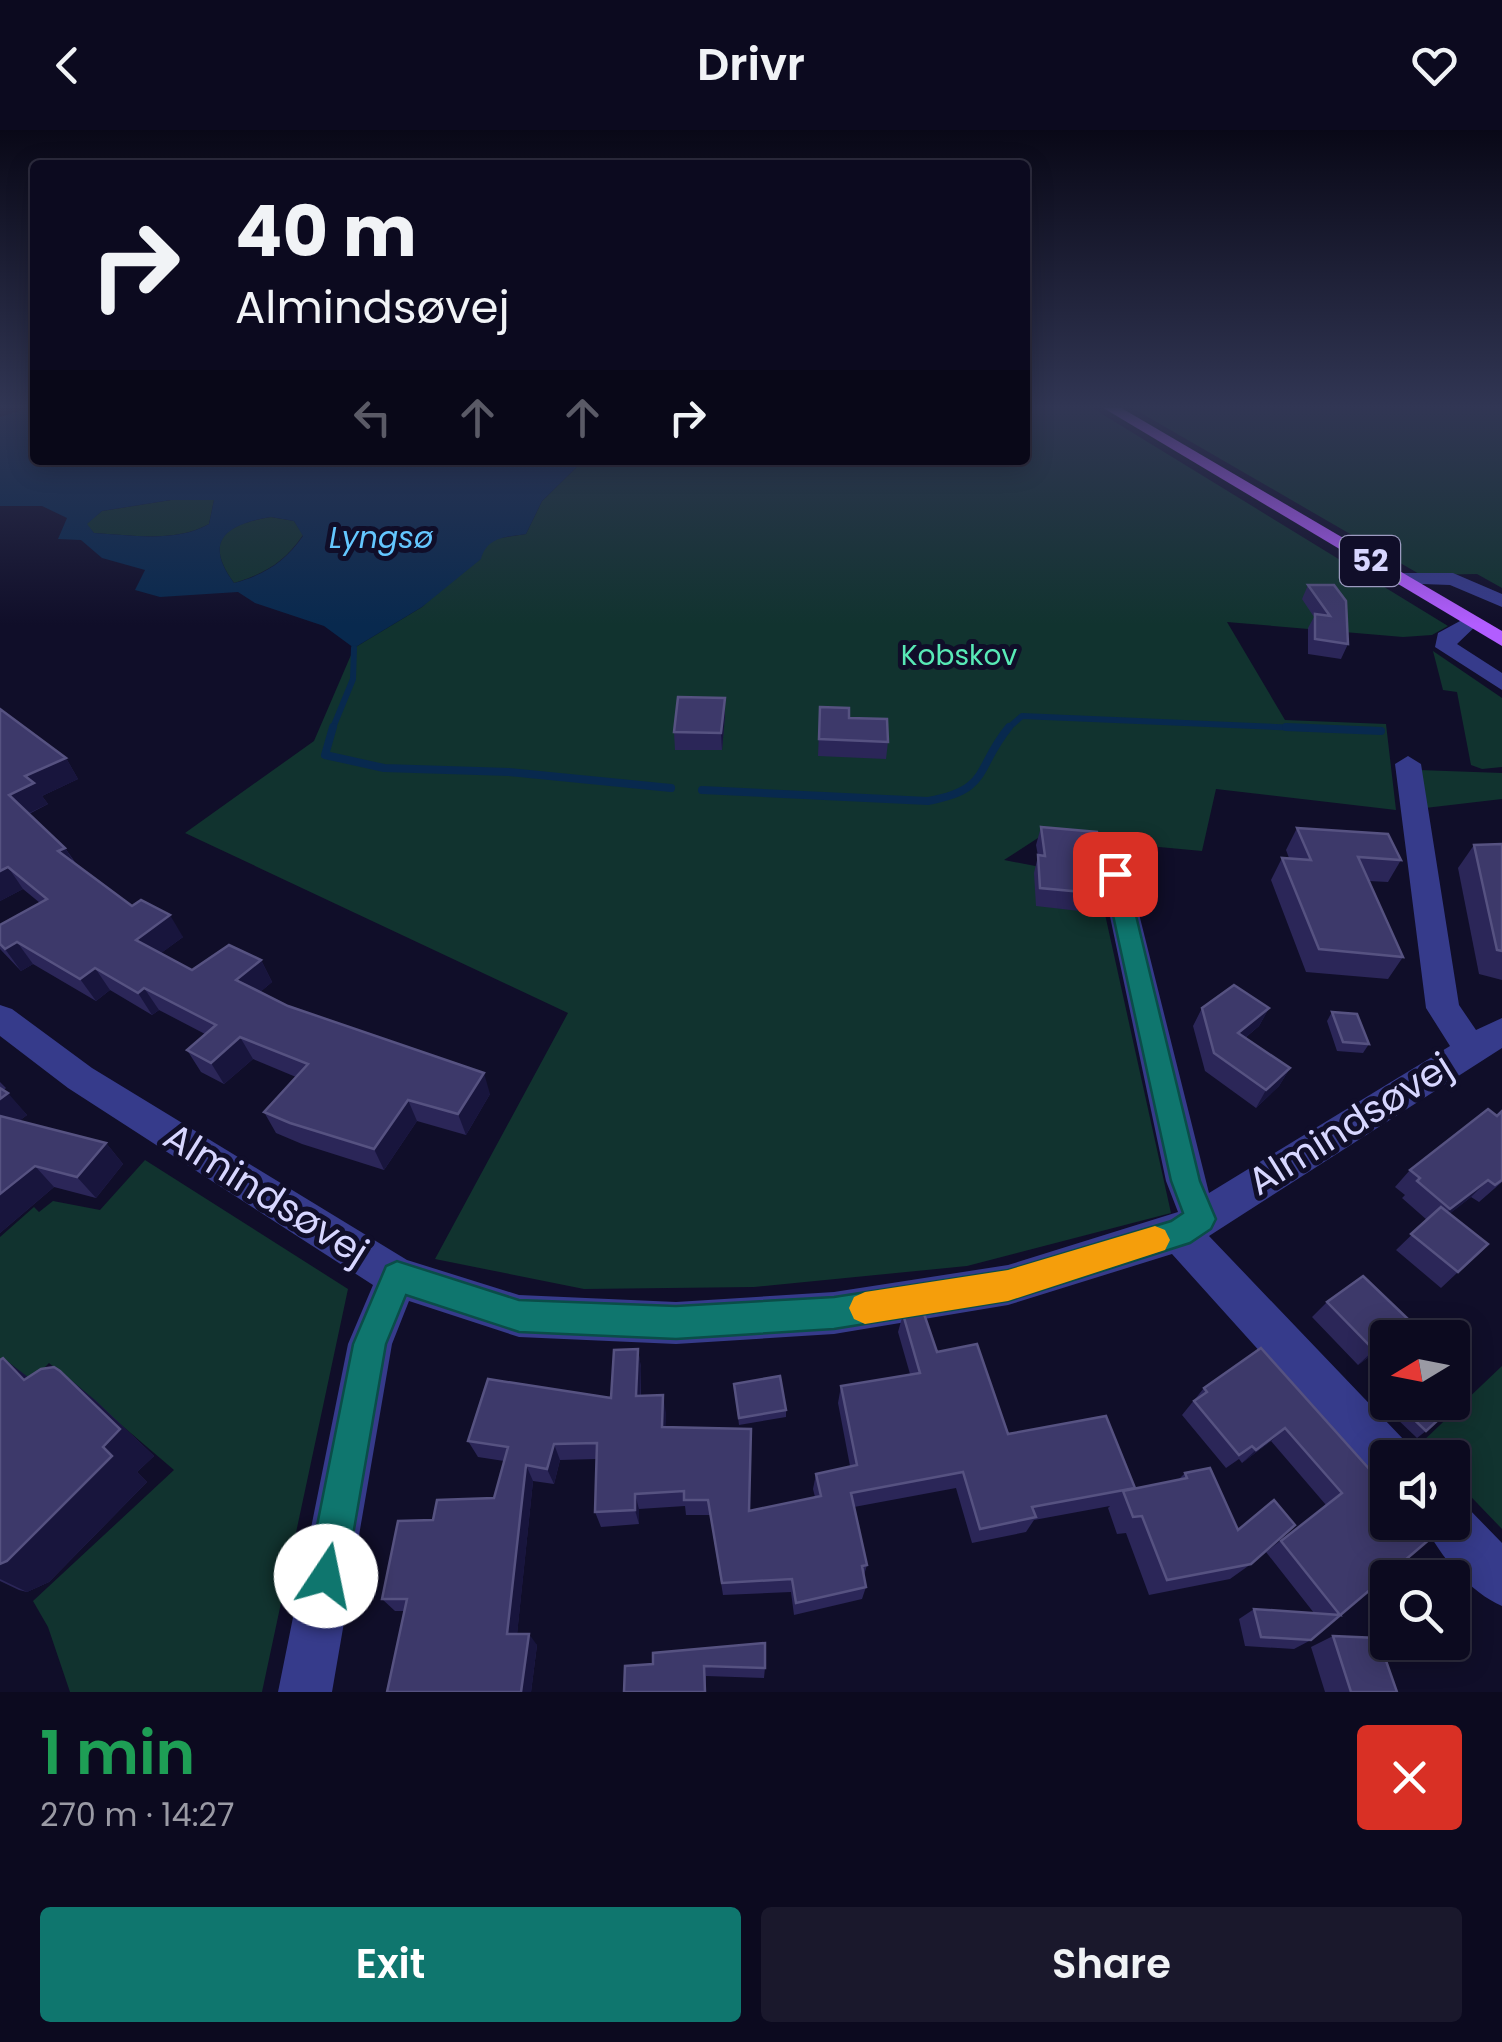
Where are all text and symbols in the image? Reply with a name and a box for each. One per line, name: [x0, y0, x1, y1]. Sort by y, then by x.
text: Drivr: [697, 33, 805, 96]
icon: back: [40, 38, 95, 93]
icon: heart: [1407, 38, 1462, 93]
text: 40 m: [235, 182, 417, 281]
icon: right: [70, 200, 200, 330]
text: Almindsøvej: [235, 276, 510, 339]
icon: left: [345, 390, 400, 445]
icon: ahead: [450, 390, 505, 445]
icon: ahead: [555, 390, 610, 445]
icon: right: [660, 390, 715, 445]
water label: Lyngsø: [329, 516, 434, 559]
road number: 52: [1340, 536, 1400, 586]
park label: Kobskov: [901, 636, 1017, 675]
pin: [1073, 832, 1158, 917]
icon: arrive: [1088, 847, 1143, 902]
street label: Almindsøvej: [1237, 1040, 1462, 1207]
street label: Almindsøvej: [154, 1110, 379, 1277]
north arrow: [1370, 1320, 1470, 1420]
map controls: [1370, 1320, 1470, 1660]
button: sound: [1370, 1440, 1470, 1540]
position arrow: [274, 1524, 378, 1628]
button: search: [1370, 1560, 1470, 1660]
text: 1 min: [40, 1711, 195, 1795]
button: close: [1357, 1725, 1462, 1830]
text: 270 m · 14:27: [40, 1792, 234, 1837]
button: Exit: [40, 1907, 741, 2022]
button: Share: [761, 1907, 1462, 2022]

